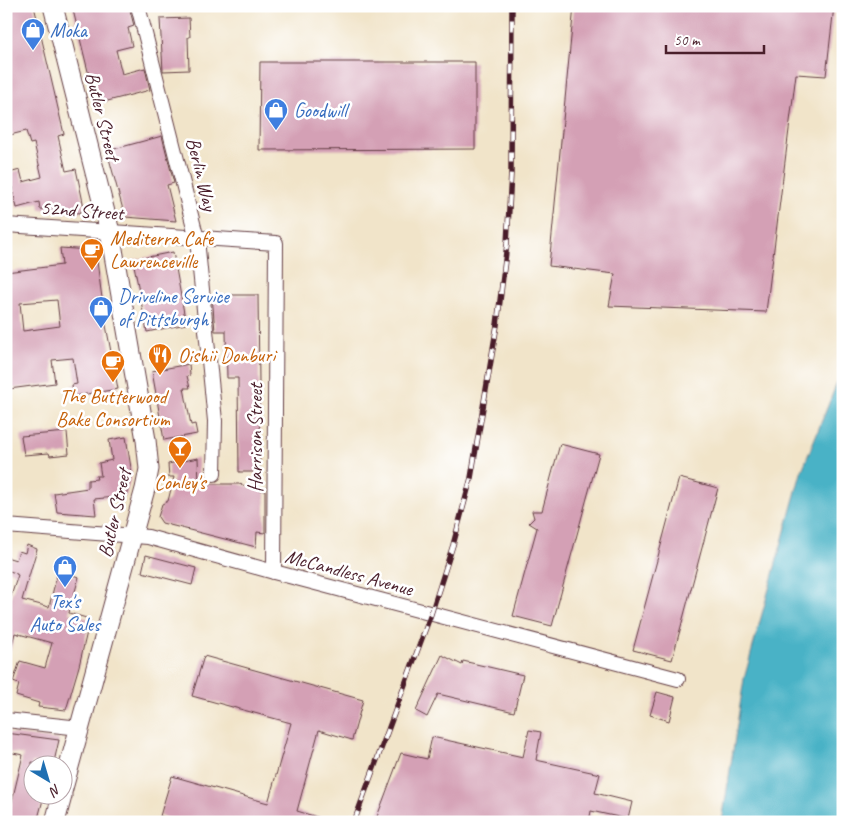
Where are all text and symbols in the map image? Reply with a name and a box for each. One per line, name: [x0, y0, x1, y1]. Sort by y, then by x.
shop icon: Moka: [20, 17, 46, 51]
place label: Moka: [50, 18, 89, 43]
scale bar: [666, 22, 764, 54]
text: 50 m: [674, 31, 701, 50]
street label: Butler Street: [80, 69, 126, 166]
shop icon: Goodwill: [263, 97, 289, 131]
place label: Goodwill: [294, 98, 350, 123]
street label: Berlin Way: [180, 135, 223, 215]
street label: 52nd Street: [40, 195, 127, 226]
place label: Mediterra Cafe Lawrenceville: [110, 226, 215, 274]
cafe icon: Mediterra Cafe Lawrenceville: [79, 237, 105, 271]
place label: Driveline Service of Pittsburgh: [118, 284, 230, 332]
shop icon: Driveline Service of Pittsburgh: [88, 295, 114, 329]
restaurant icon: Oishii Donburi: [147, 342, 173, 376]
place label: Oishii Donburi: [178, 343, 277, 368]
cafe icon: The Butterwood Bake Consortium: [100, 349, 126, 383]
street label: Harrison Street: [243, 381, 268, 493]
place label: The Butterwood Bake Consortium: [56, 384, 171, 432]
bar icon: Conley's: [167, 435, 193, 469]
street label: Butler Street: [92, 463, 138, 560]
place label: Conley's: [154, 470, 208, 495]
street label: McCandless Avenue: [282, 543, 417, 602]
shop icon: Tex's Auto Sales: [52, 554, 78, 588]
place label: Tex's Auto Sales: [30, 589, 102, 637]
north arrow: [22, 756, 72, 806]
text: N: [45, 780, 64, 801]

